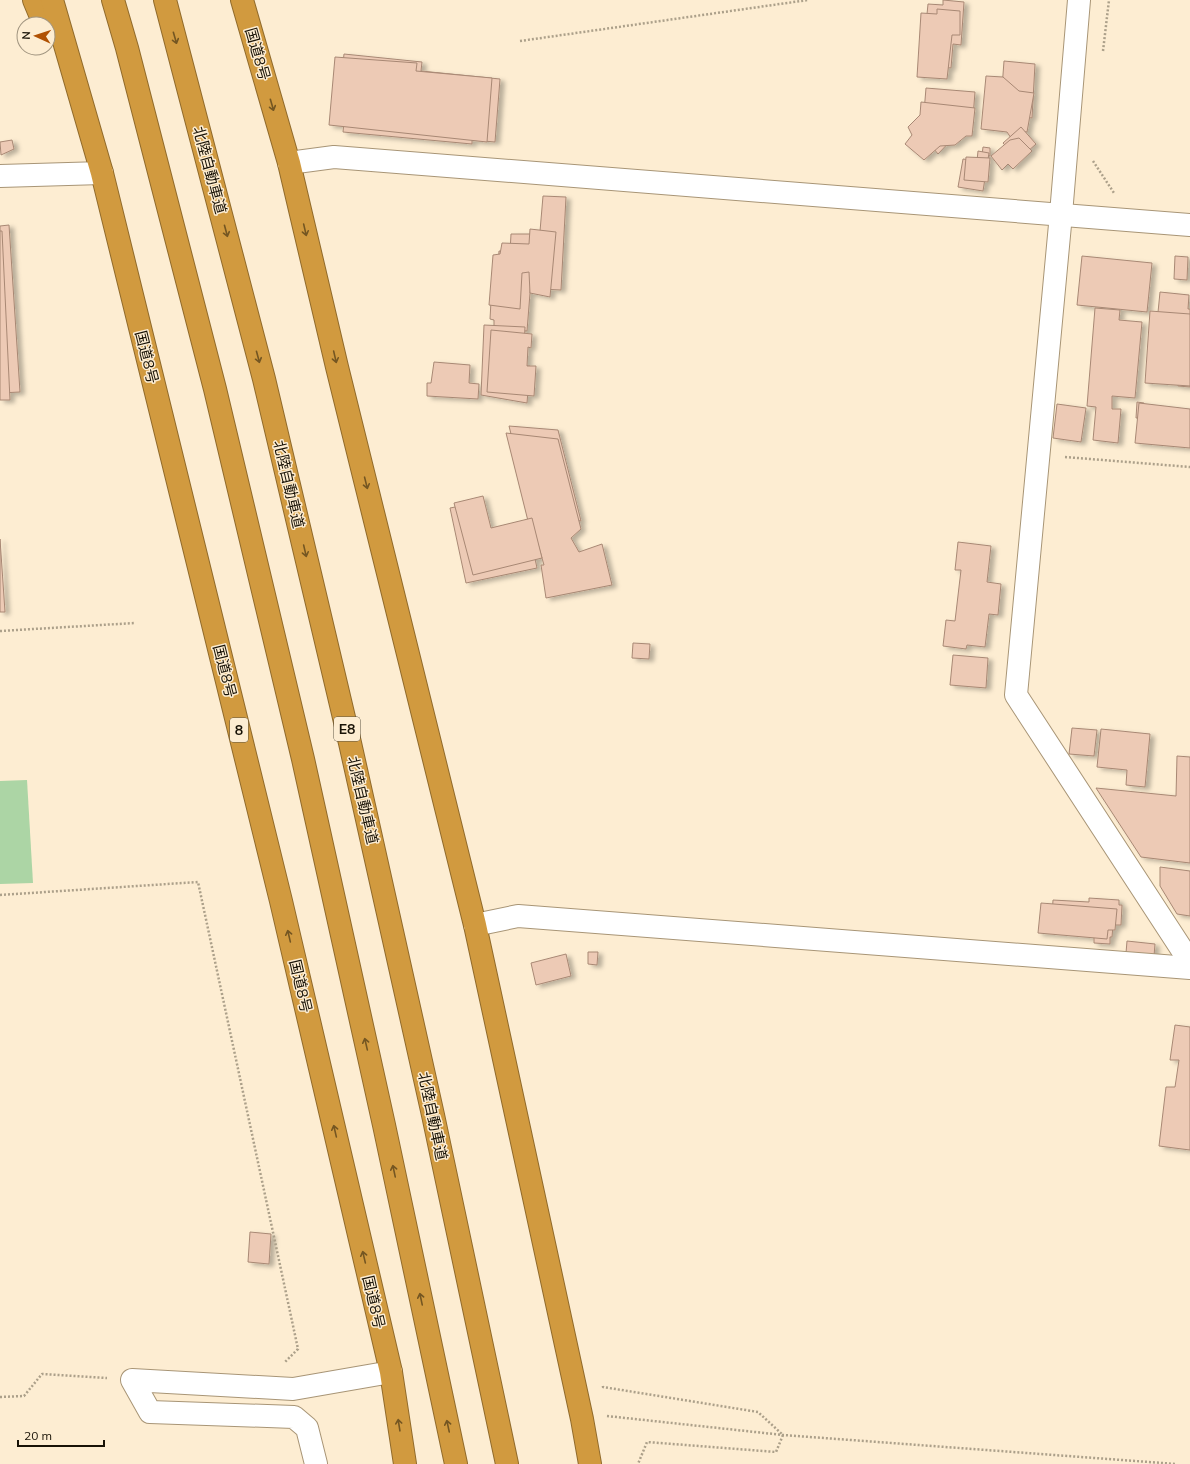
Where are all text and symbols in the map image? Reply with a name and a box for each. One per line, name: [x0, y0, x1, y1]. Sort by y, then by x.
north arrow: [16, 16, 56, 56]
street label: 国道8号: [241, 25, 275, 83]
text: N: [19, 31, 33, 40]
one-way arrow: [172, 31, 179, 44]
one-way arrow: [269, 98, 276, 111]
street label: 北陸自動車道: [189, 124, 231, 216]
one-way arrow: [222, 224, 230, 237]
one-way arrow: [302, 224, 310, 237]
street label: 国道8号: [131, 328, 163, 386]
one-way arrow: [255, 350, 262, 363]
one-way arrow: [332, 350, 339, 363]
street label: 北陸自動車道: [270, 438, 308, 530]
one-way arrow: [363, 476, 370, 489]
one-way arrow: [301, 545, 309, 558]
street label: 国道8号: [209, 642, 241, 700]
road number: E8: [334, 717, 360, 741]
road number: 8: [230, 718, 248, 742]
street label: 北陸自動車道: [344, 754, 382, 846]
one-way arrow: [285, 930, 293, 943]
street label: 国道8号: [286, 958, 316, 1014]
one-way arrow: [362, 1038, 370, 1051]
street label: 北陸自動車道: [414, 1070, 452, 1162]
one-way arrow: [330, 1124, 338, 1137]
one-way arrow: [390, 1165, 398, 1178]
one-way arrow: [360, 1251, 368, 1264]
street label: 国道8号: [359, 1274, 389, 1330]
one-way arrow: [417, 1292, 425, 1305]
one-way arrow: [395, 1419, 403, 1432]
one-way arrow: [443, 1420, 451, 1433]
scale bar: [18, 1422, 104, 1448]
text: 20 m: [24, 1428, 52, 1443]

